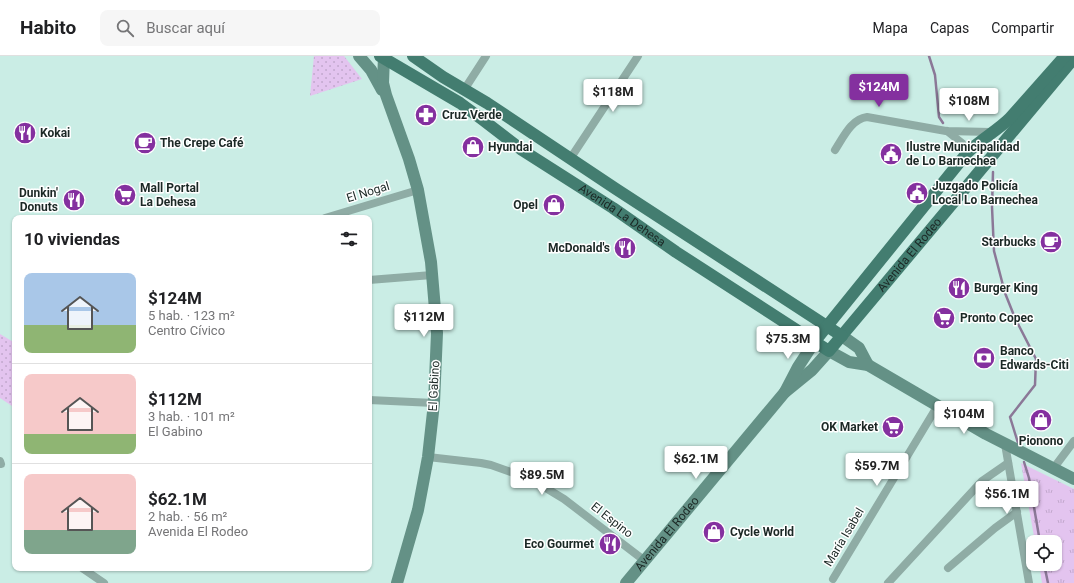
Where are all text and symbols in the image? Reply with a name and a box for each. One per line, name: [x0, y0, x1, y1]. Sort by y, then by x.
search box: [100, 10, 380, 46]
text: Habito: [20, 16, 76, 39]
icon: search: [114, 17, 136, 39]
text: Buscar aquí: [146, 19, 225, 37]
text: Mapa: [873, 20, 908, 36]
text: Capas: [930, 20, 969, 36]
text: Compartir: [991, 20, 1054, 36]
pin: $124M: [851, 74, 907, 108]
pin: $118M: [585, 79, 641, 113]
text: $124M: [858, 79, 900, 94]
text: $118M: [592, 84, 634, 99]
pin: $108M: [941, 88, 997, 122]
text: $108M: [948, 93, 990, 108]
pharmacy icon: Cruz Verde: [413, 102, 439, 128]
place label: Cruz Verde: [442, 108, 502, 122]
restaurant icon: Kokai: [12, 120, 38, 146]
place label: Kokai: [40, 126, 70, 140]
cafe icon: The Crepe Café: [132, 130, 158, 156]
shop icon: Hyundai: [460, 134, 486, 160]
place label: The Crepe Café: [160, 136, 244, 150]
place label: Hyundai: [488, 140, 532, 154]
place label: Ilustre Municipalidad de Lo Barnechea: [906, 140, 1020, 168]
public building icon: Ilustre Municipalidad de Lo Barnechea: [878, 141, 904, 167]
street label: El Nogal: [345, 179, 391, 205]
place label: Juzgado Policía Local Lo Barnechea: [932, 179, 1038, 207]
public building icon: Juzgado Policía Local Lo Barnechea: [904, 180, 930, 206]
place label: Mall Portal La Dehesa: [140, 181, 199, 209]
street label: Avenida La Dehesa: [576, 181, 668, 249]
supermarket icon: Mall Portal La Dehesa: [112, 182, 138, 208]
place label: Dunkin' Donuts: [19, 186, 58, 214]
restaurant icon: Dunkin' Donuts: [61, 187, 87, 213]
shop icon: Opel: [541, 192, 567, 218]
place label: Opel: [513, 198, 538, 212]
street label: Avenida El Rodeo: [874, 215, 945, 295]
icon: filters: [338, 228, 360, 250]
text: 10 viviendas: [24, 229, 120, 249]
cafe icon: Starbucks: [1038, 229, 1064, 255]
restaurant icon: McDonald's: [612, 235, 638, 261]
place label: Starbucks: [981, 235, 1036, 249]
place label: McDonald's: [548, 241, 610, 255]
restaurant icon: Burger King: [946, 275, 972, 301]
place label: Burger King: [974, 281, 1038, 295]
text: $124M: [148, 288, 202, 308]
icon: home: [56, 289, 104, 337]
pin: $112M: [396, 304, 452, 338]
supermarket icon: Pronto Copec: [931, 305, 957, 331]
text: 5 hab. · 123 m²: [148, 308, 235, 323]
text: $112M: [403, 309, 445, 324]
place label: Pronto Copec: [960, 311, 1033, 325]
text: Centro Cívico: [148, 323, 225, 338]
pin: $75.3M: [755, 326, 821, 360]
text: $75.3M: [766, 331, 811, 346]
place label: Banco Edwards-Citi: [1000, 344, 1069, 372]
bank icon: Banco Edwards-Citi: [971, 345, 997, 371]
street label: El Gabino: [426, 360, 442, 412]
text: $112M: [148, 389, 202, 409]
icon: home: [56, 390, 104, 438]
pin: $104M: [936, 401, 992, 435]
text: $104M: [943, 406, 985, 421]
shop icon: Pionono: [1028, 407, 1054, 433]
text: 3 hab. · 101 m²: [148, 409, 235, 424]
supermarket icon: OK Market: [880, 414, 906, 440]
place label: OK Market: [821, 420, 878, 434]
text: El Gabino: [148, 424, 203, 439]
place label: Pionono: [1019, 434, 1064, 448]
pin: $62.1M: [663, 446, 729, 480]
text: $62.1M: [674, 451, 719, 466]
pin: $59.7M: [844, 453, 910, 487]
text: $59.7M: [855, 458, 900, 473]
pin: $89.5M: [509, 462, 575, 496]
text: $89.5M: [520, 467, 565, 482]
pin: $56.1M: [974, 481, 1040, 515]
text: $56.1M: [985, 486, 1030, 501]
text: $62.1M: [148, 489, 207, 509]
icon: home: [56, 490, 104, 538]
street label: Avenida El Rodeo: [632, 494, 702, 574]
street label: El Espino: [588, 499, 636, 541]
street label: María Isabel: [821, 505, 867, 569]
text: 2 hab. · 56 m²: [148, 509, 227, 524]
shop icon: Cycle World: [701, 519, 727, 545]
text: Avenida El Rodeo: [148, 524, 248, 539]
place label: Cycle World: [730, 525, 794, 539]
restaurant icon: Eco Gourmet: [597, 531, 623, 557]
map controls: [1026, 535, 1062, 571]
button: locate: [1026, 535, 1062, 571]
place label: Eco Gourmet: [524, 537, 594, 551]

